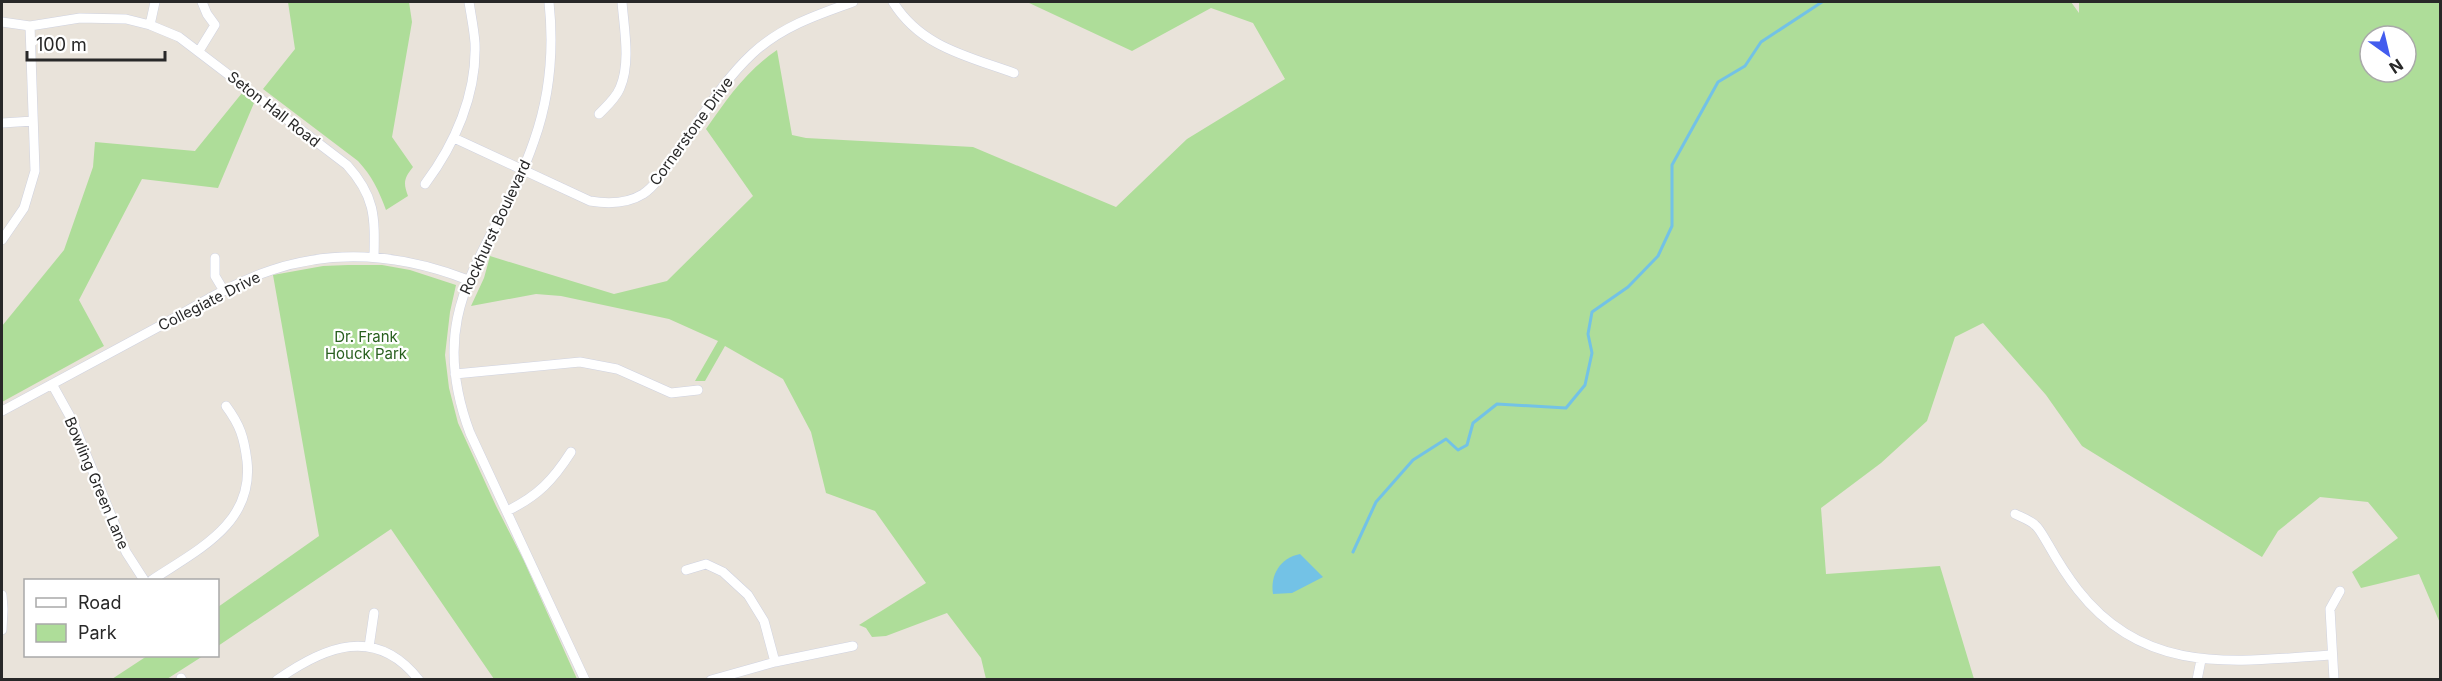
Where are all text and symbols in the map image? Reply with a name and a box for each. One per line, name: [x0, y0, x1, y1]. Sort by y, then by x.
scale bar: [27, 24, 165, 62]
north arrow: [2358, 24, 2418, 84]
text: 100 m: [36, 34, 87, 55]
text: N: [2386, 55, 2407, 78]
street label: Seton Hall Road: [224, 67, 324, 151]
street label: Cornerstone Drive: [645, 73, 737, 189]
street label: Rockhurst Boulevard: [455, 156, 535, 298]
street label: Collegiate Drive: [155, 267, 263, 335]
park label: Dr. Frank Houck Park: [325, 327, 408, 363]
street label: Bowling Green Lane: [61, 414, 133, 552]
legend: [24, 579, 219, 657]
text: Road: [78, 592, 121, 613]
text: Park: [78, 622, 117, 643]

